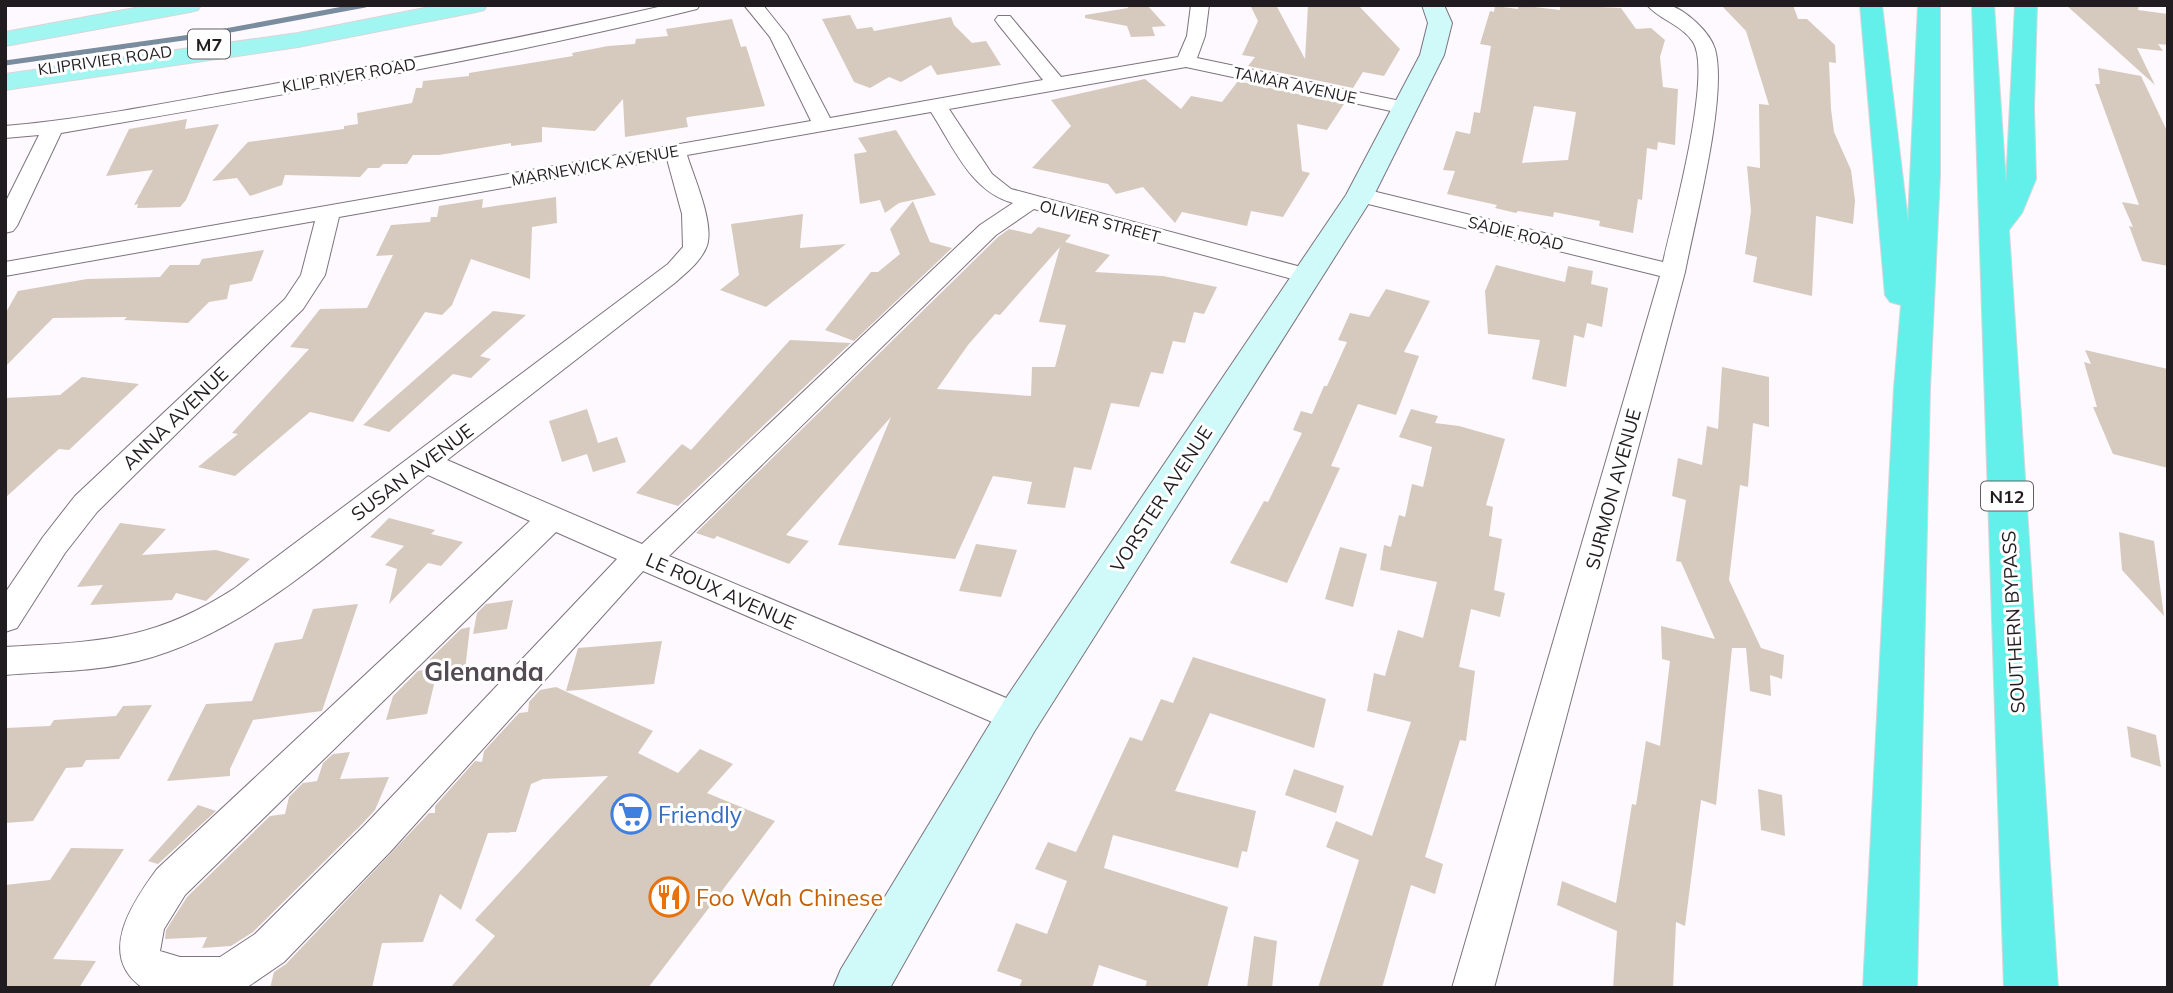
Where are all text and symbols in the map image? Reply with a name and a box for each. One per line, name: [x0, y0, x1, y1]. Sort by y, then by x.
road number: M7: [188, 29, 230, 58]
street label: KLIPRIVIER ROAD: [37, 41, 173, 79]
street label: KLIP RIVER ROAD: [281, 53, 417, 97]
street label: TAMAR AVENUE: [1232, 62, 1358, 108]
street label: MARNEWICK AVENUE: [510, 140, 680, 190]
street label: OLIVIER STREET: [1038, 195, 1163, 247]
street label: SADIE ROAD: [1466, 211, 1566, 255]
street label: ANNA AVENUE: [117, 361, 233, 475]
street label: SURMON AVENUE: [1580, 406, 1646, 572]
street label: SUSAN AVENUE: [346, 418, 478, 526]
street label: VORSTER AVENUE: [1105, 421, 1217, 577]
road number: N12: [1981, 482, 2033, 510]
street label: SOUTHERN BYPASS: [1996, 530, 2030, 714]
street label: LE ROUX AVENUE: [642, 547, 800, 635]
district label: Glenanda: [424, 655, 544, 688]
supermarket icon: Friendly: [610, 793, 652, 835]
place label: Friendly: [658, 800, 742, 829]
restaurant icon: Foo Wah Chinese: [648, 876, 690, 918]
place label: Foo Wah Chinese: [696, 883, 883, 912]

